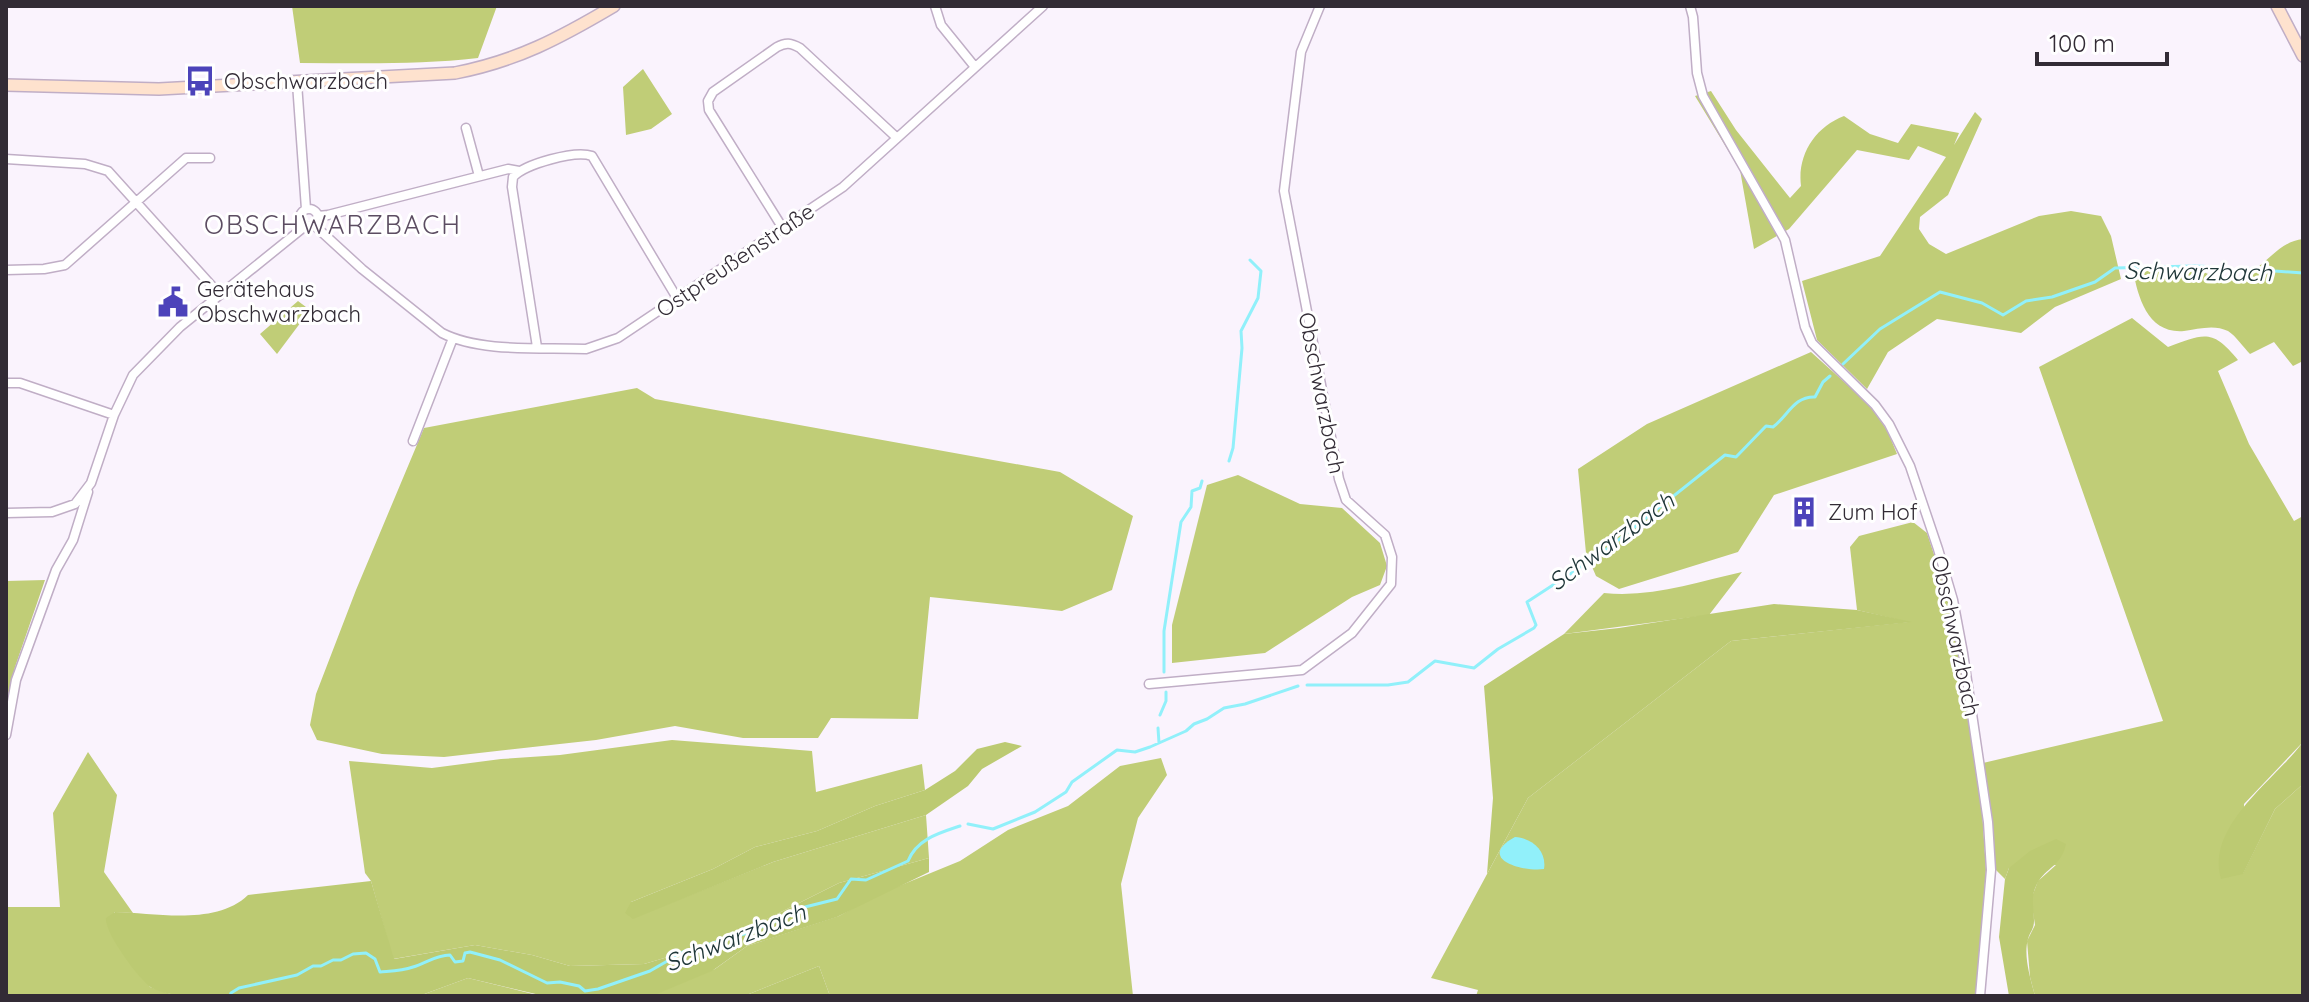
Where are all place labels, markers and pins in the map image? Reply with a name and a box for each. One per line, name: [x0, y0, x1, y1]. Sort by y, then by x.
bus stop icon: Obschwarzbach: [183, 64, 217, 98]
place label: Obschwarzbach: [224, 67, 388, 95]
place label: Gerätehaus Obschwarzbach: [197, 275, 361, 328]
public building icon: Gerätehaus Obschwarzbach: [156, 285, 190, 319]
building icon: Zum Hof: [1787, 495, 1821, 529]
place label: Zum Hof: [1828, 498, 1918, 526]

